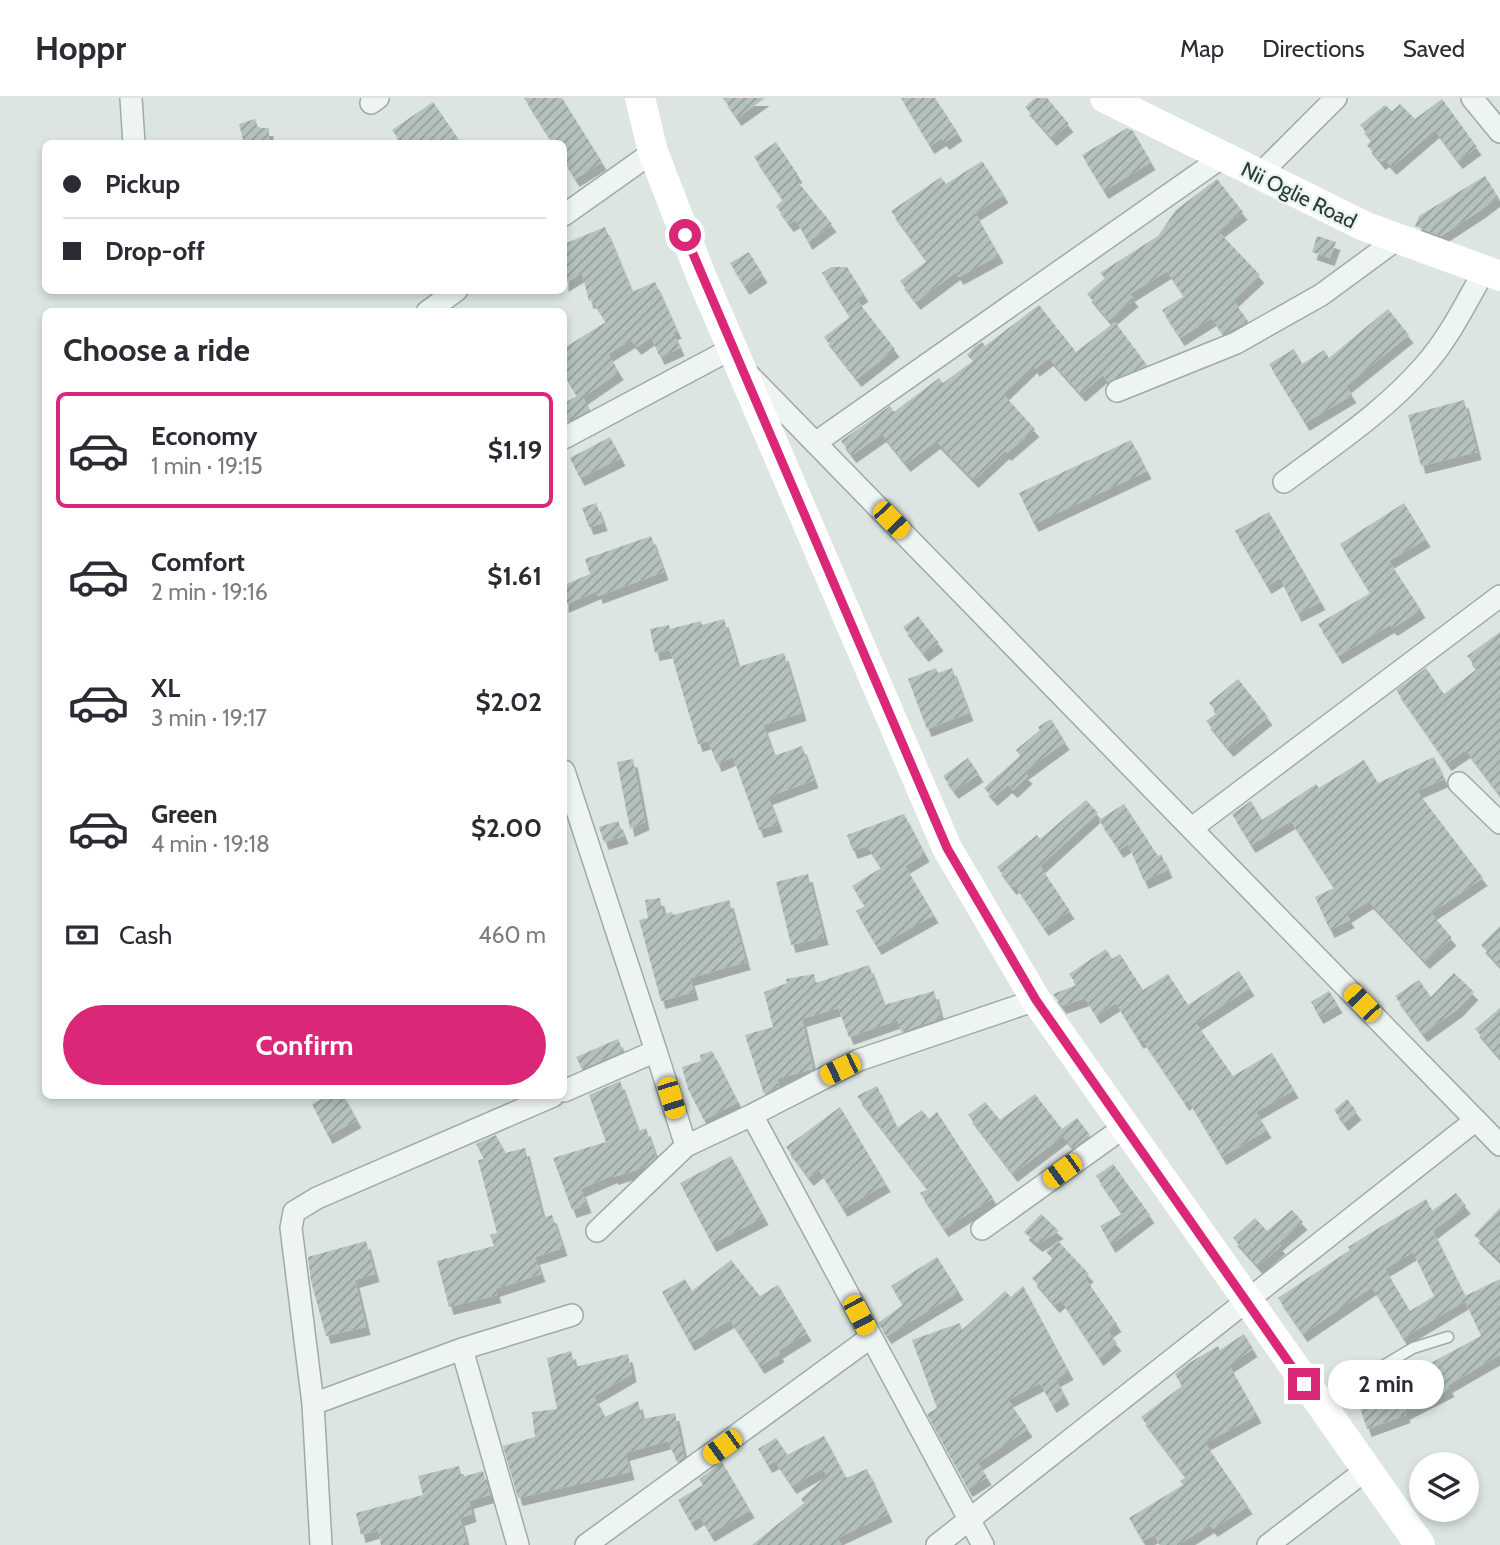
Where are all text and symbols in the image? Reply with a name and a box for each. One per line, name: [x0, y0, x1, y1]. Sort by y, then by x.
text: Hoppr: [35, 28, 126, 68]
text: Map: [1180, 34, 1224, 63]
text: Directions: [1262, 34, 1365, 63]
text: Saved: [1403, 34, 1465, 63]
street label: Nii Oglie Road: [1237, 156, 1361, 234]
text: Pickup: [105, 168, 180, 200]
route start: [669, 219, 701, 251]
text: Drop-off: [105, 235, 205, 267]
text: Choose a ride: [63, 330, 250, 369]
icon: car: [67, 419, 130, 482]
text: Economy: [151, 420, 257, 452]
text: $1.19: [488, 434, 542, 466]
text: 1 min · 19:15: [151, 452, 263, 480]
car: [869, 498, 914, 542]
icon: car: [67, 545, 130, 608]
text: Comfort: [151, 546, 245, 578]
text: $1.61: [487, 560, 542, 592]
text: 2 min · 19:16: [151, 578, 268, 606]
icon: car: [67, 671, 130, 734]
text: XL: [151, 672, 180, 704]
text: $2.02: [476, 686, 542, 718]
text: 3 min · 19:17: [151, 704, 267, 732]
icon: car: [67, 797, 130, 860]
text: Green: [151, 798, 218, 830]
text: $2.00: [471, 812, 542, 844]
text: 4 min · 19:18: [151, 830, 270, 858]
icon: cash: [63, 916, 101, 954]
text: Cash: [119, 919, 172, 951]
text: 460 m: [478, 921, 546, 949]
car: [1340, 981, 1385, 1025]
button: Confirm: [63, 1005, 546, 1085]
car: [817, 1050, 864, 1088]
car: [655, 1075, 688, 1121]
car: [1039, 1150, 1086, 1192]
car: [840, 1292, 879, 1338]
callout: 2 min: [1328, 1360, 1444, 1408]
route end: [1288, 1368, 1320, 1400]
text: 2 min: [1358, 1370, 1414, 1398]
car: [699, 1426, 746, 1468]
map controls: [1409, 1452, 1479, 1522]
button: layers: [1409, 1452, 1479, 1522]

